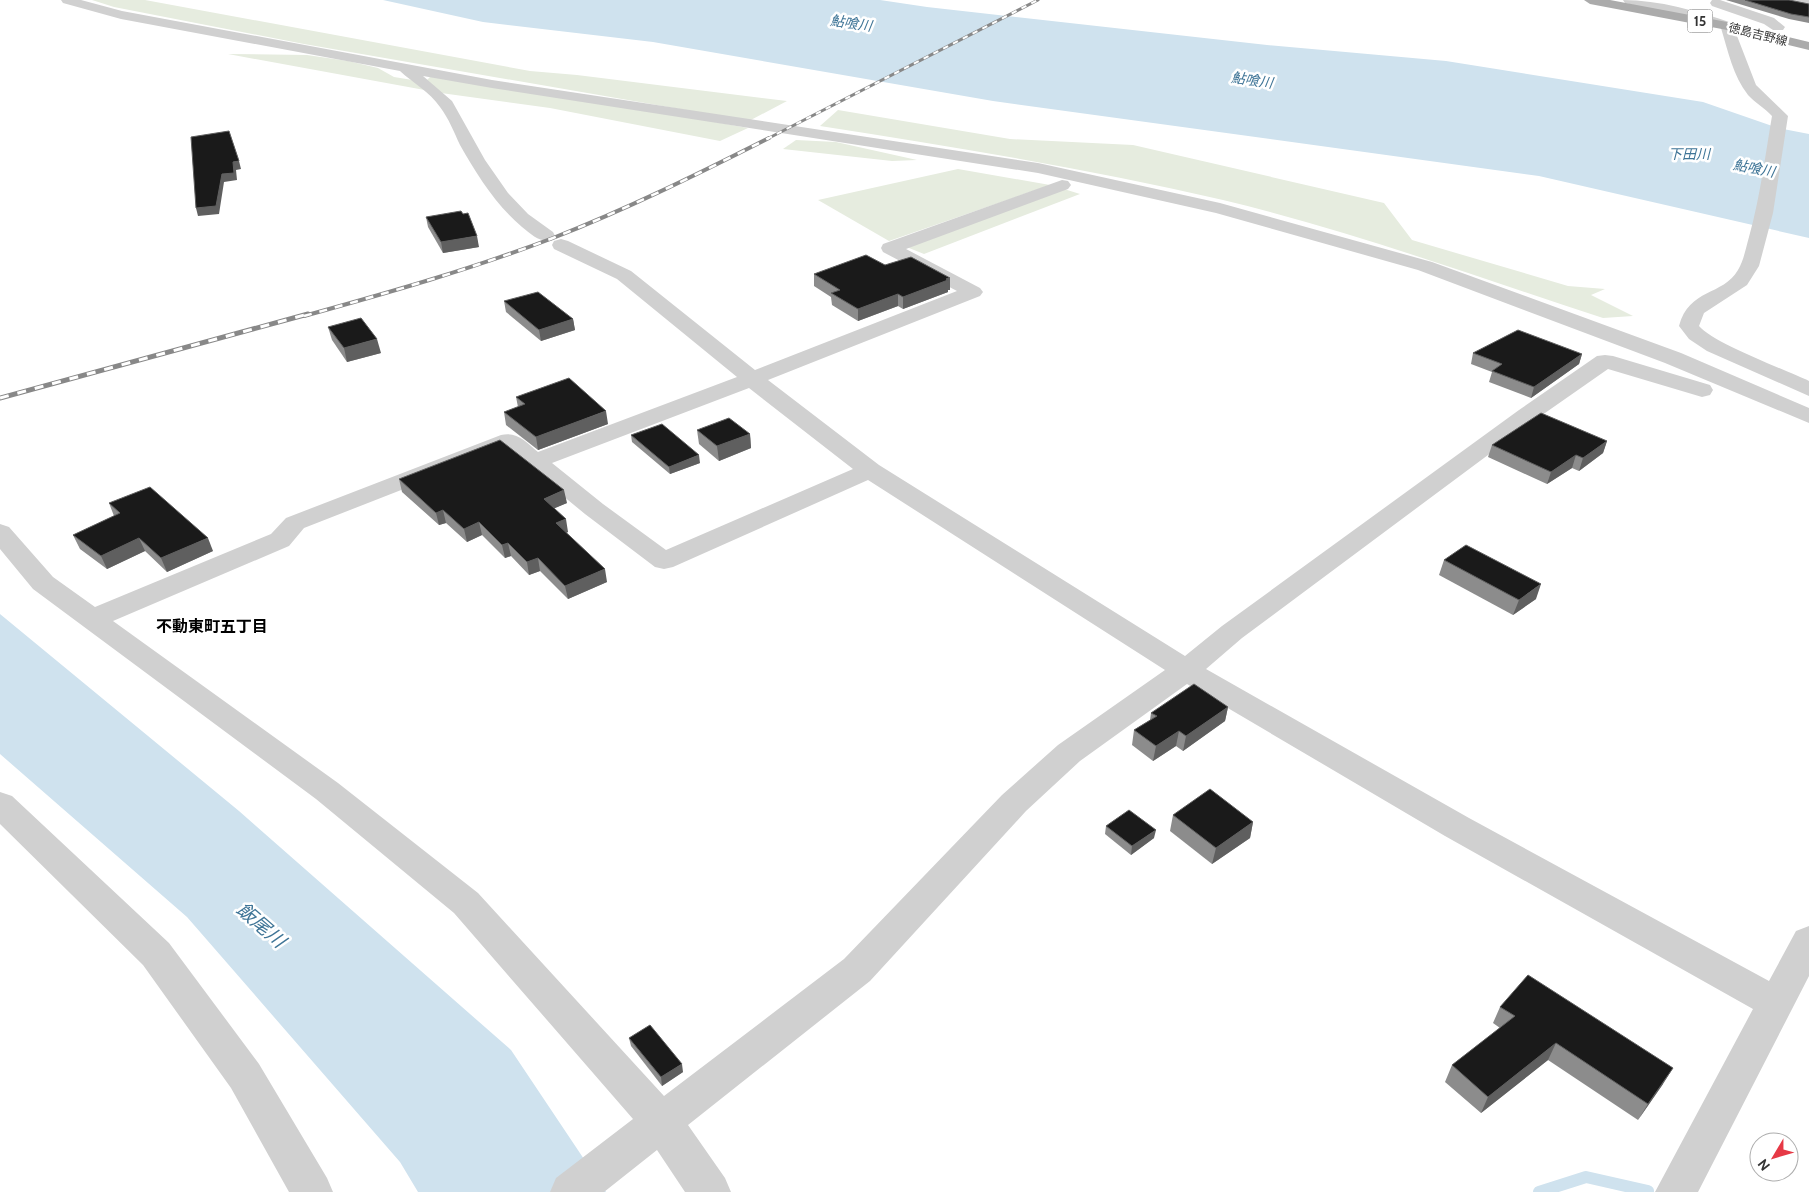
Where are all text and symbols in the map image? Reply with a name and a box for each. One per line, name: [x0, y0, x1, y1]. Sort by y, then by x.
road number: 15: [1688, 10, 1712, 32]
water label: 鮎喰川: [829, 11, 875, 35]
street label: 徳島吉野線: [1727, 19, 1789, 49]
water label: 鮎喰川: [1230, 68, 1276, 92]
water label: 下田川: [1668, 145, 1712, 163]
water label: 鮎喰川: [1732, 155, 1778, 181]
district label: 不動東町五丁目: [156, 617, 268, 636]
water label: 飯尾川: [232, 898, 292, 954]
north arrow: [1749, 1132, 1799, 1182]
text: N: [1754, 1156, 1774, 1174]

